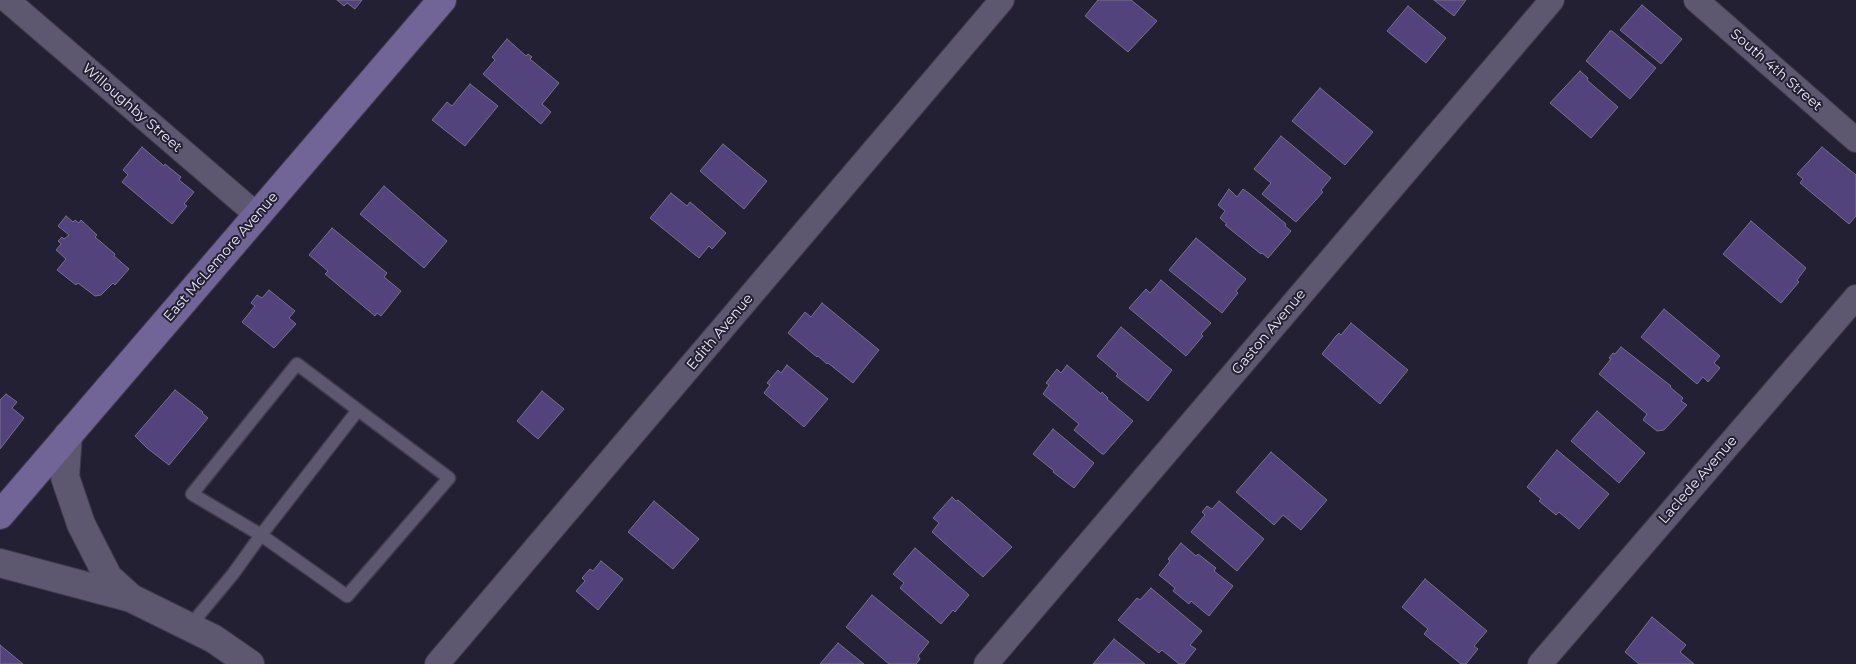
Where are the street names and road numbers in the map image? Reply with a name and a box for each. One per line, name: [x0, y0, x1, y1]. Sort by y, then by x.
street label: South 4th Street: [1727, 26, 1825, 114]
street label: Willoughby Street: [79, 60, 185, 156]
street label: East McLemore Avenue: [160, 189, 282, 325]
street label: Gaston Avenue: [1228, 286, 1310, 378]
street label: Edith Avenue: [683, 291, 757, 373]
street label: Laclede Avenue: [1655, 433, 1741, 527]

